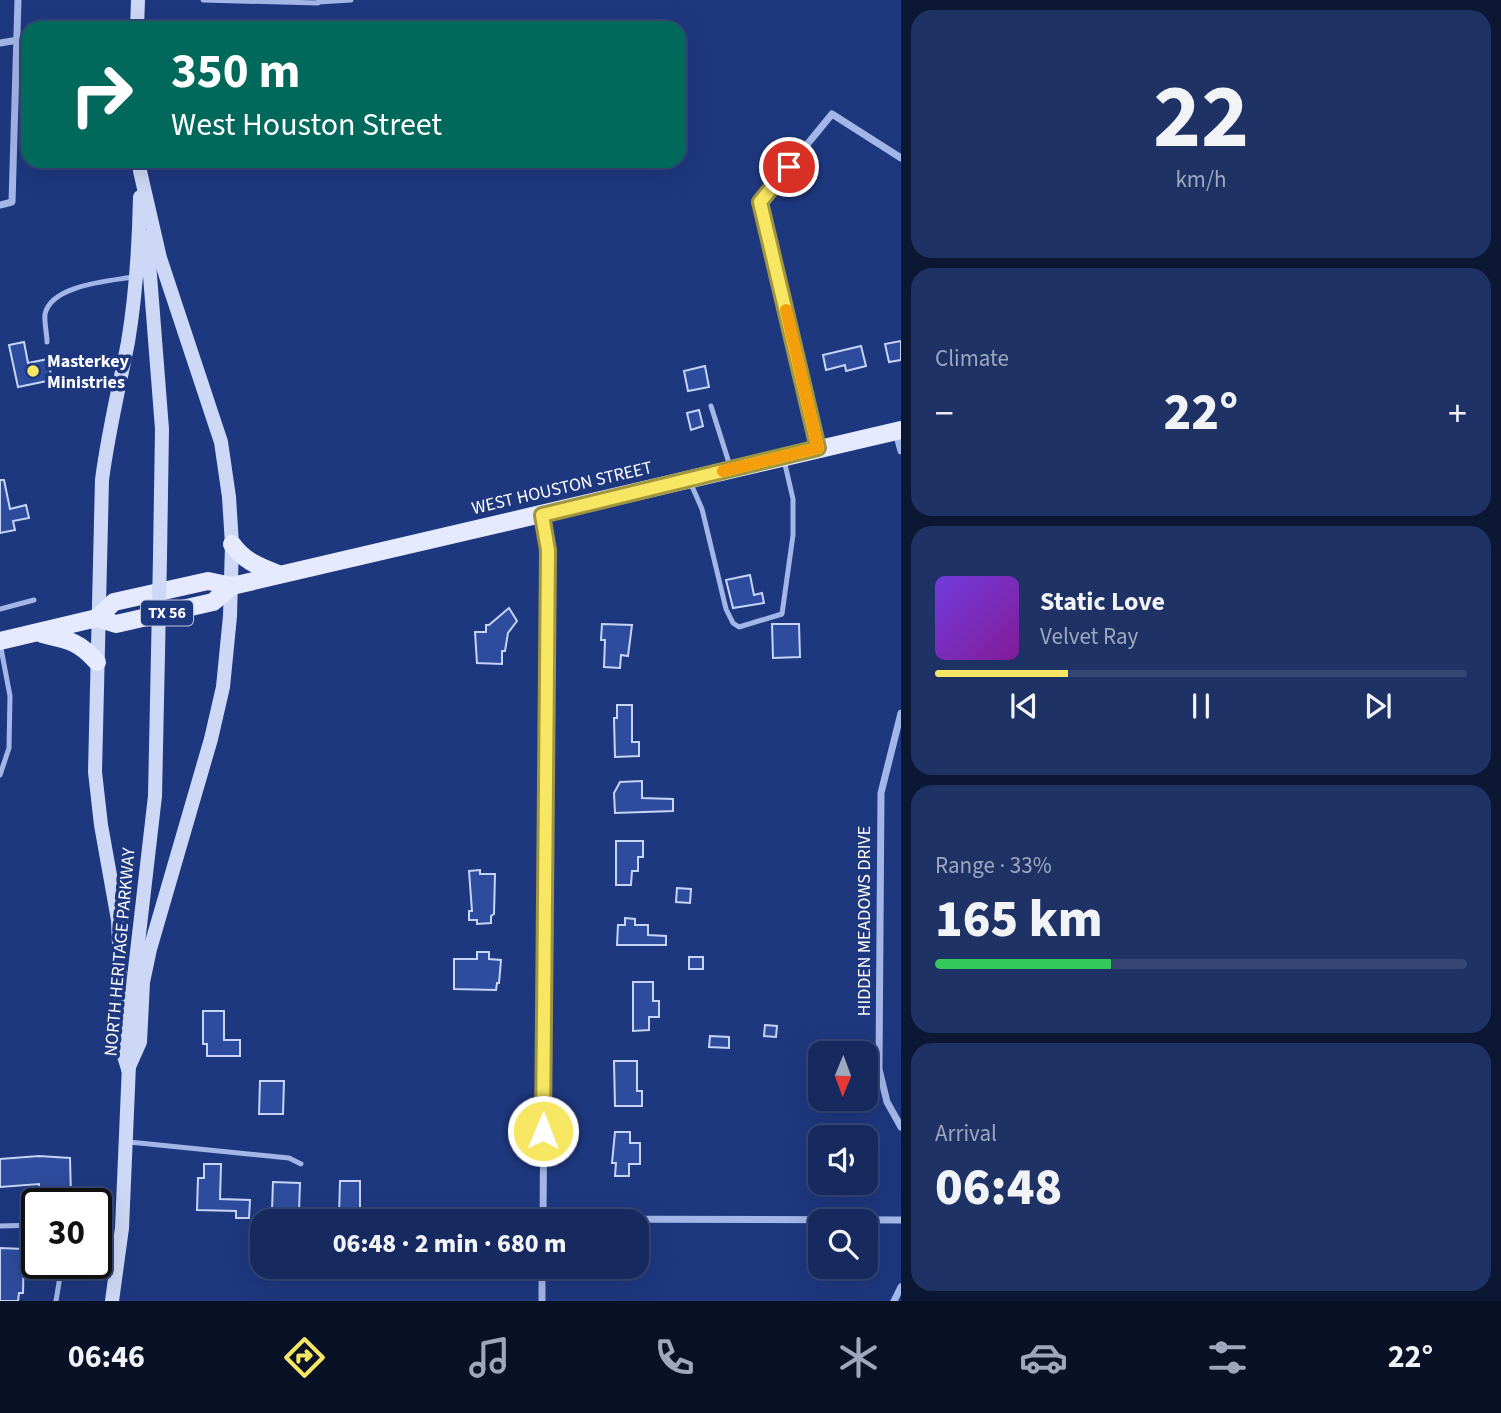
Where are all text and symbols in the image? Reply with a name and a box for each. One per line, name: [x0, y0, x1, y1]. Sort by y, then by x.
text: 350 m: [171, 37, 300, 107]
icon: right: [56, 49, 147, 140]
text: 22: [1153, 53, 1249, 182]
text: West Houston Street: [171, 102, 442, 148]
pin: [759, 137, 819, 197]
icon: arrive: [770, 148, 808, 186]
text: km/h: [1175, 163, 1227, 196]
text: Climate: [935, 342, 1009, 375]
place label: Masterkey Ministries: [47, 349, 129, 395]
marker: Masterkey Ministries: [25, 363, 41, 379]
text: 22°: [1164, 376, 1238, 450]
text: −: [935, 387, 954, 441]
text: +: [1448, 387, 1467, 441]
street label: WEST HOUSTON STREET: [469, 455, 655, 521]
text: Static Love: [1040, 583, 1165, 620]
road number: TX 56: [141, 600, 193, 626]
text: Velvet Ray: [1040, 620, 1138, 653]
icon: previous: [1005, 687, 1043, 725]
icon: pause: [1182, 687, 1220, 725]
icon: next: [1359, 687, 1397, 725]
street label: HIDDEN MEADOWS DRIVE: [852, 826, 877, 1016]
street label: NORTH HERITAGE PARKWAY: [98, 846, 142, 1057]
text: Range · 33%: [935, 849, 1052, 882]
text: 165 km: [935, 883, 1103, 957]
north arrow: [808, 1041, 878, 1111]
map controls: [808, 1041, 878, 1279]
position arrow: [506, 1094, 580, 1168]
text: Arrival: [935, 1117, 997, 1150]
button: sound: [808, 1125, 878, 1195]
text: 06:48: [935, 1151, 1062, 1225]
speed limit sign: 30: [21, 1188, 112, 1279]
button: search: [808, 1209, 878, 1279]
text: 06:48 · 2 min · 680 m: [333, 1225, 566, 1262]
icon: directions: [280, 1333, 329, 1382]
icon: music: [465, 1333, 514, 1382]
icon: phone: [650, 1333, 699, 1382]
icon: climate: [834, 1333, 883, 1382]
icon: car: [1019, 1333, 1068, 1382]
icon: filters: [1203, 1333, 1252, 1382]
text: 06:46: [68, 1334, 145, 1380]
text: 22°: [1388, 1334, 1433, 1380]

